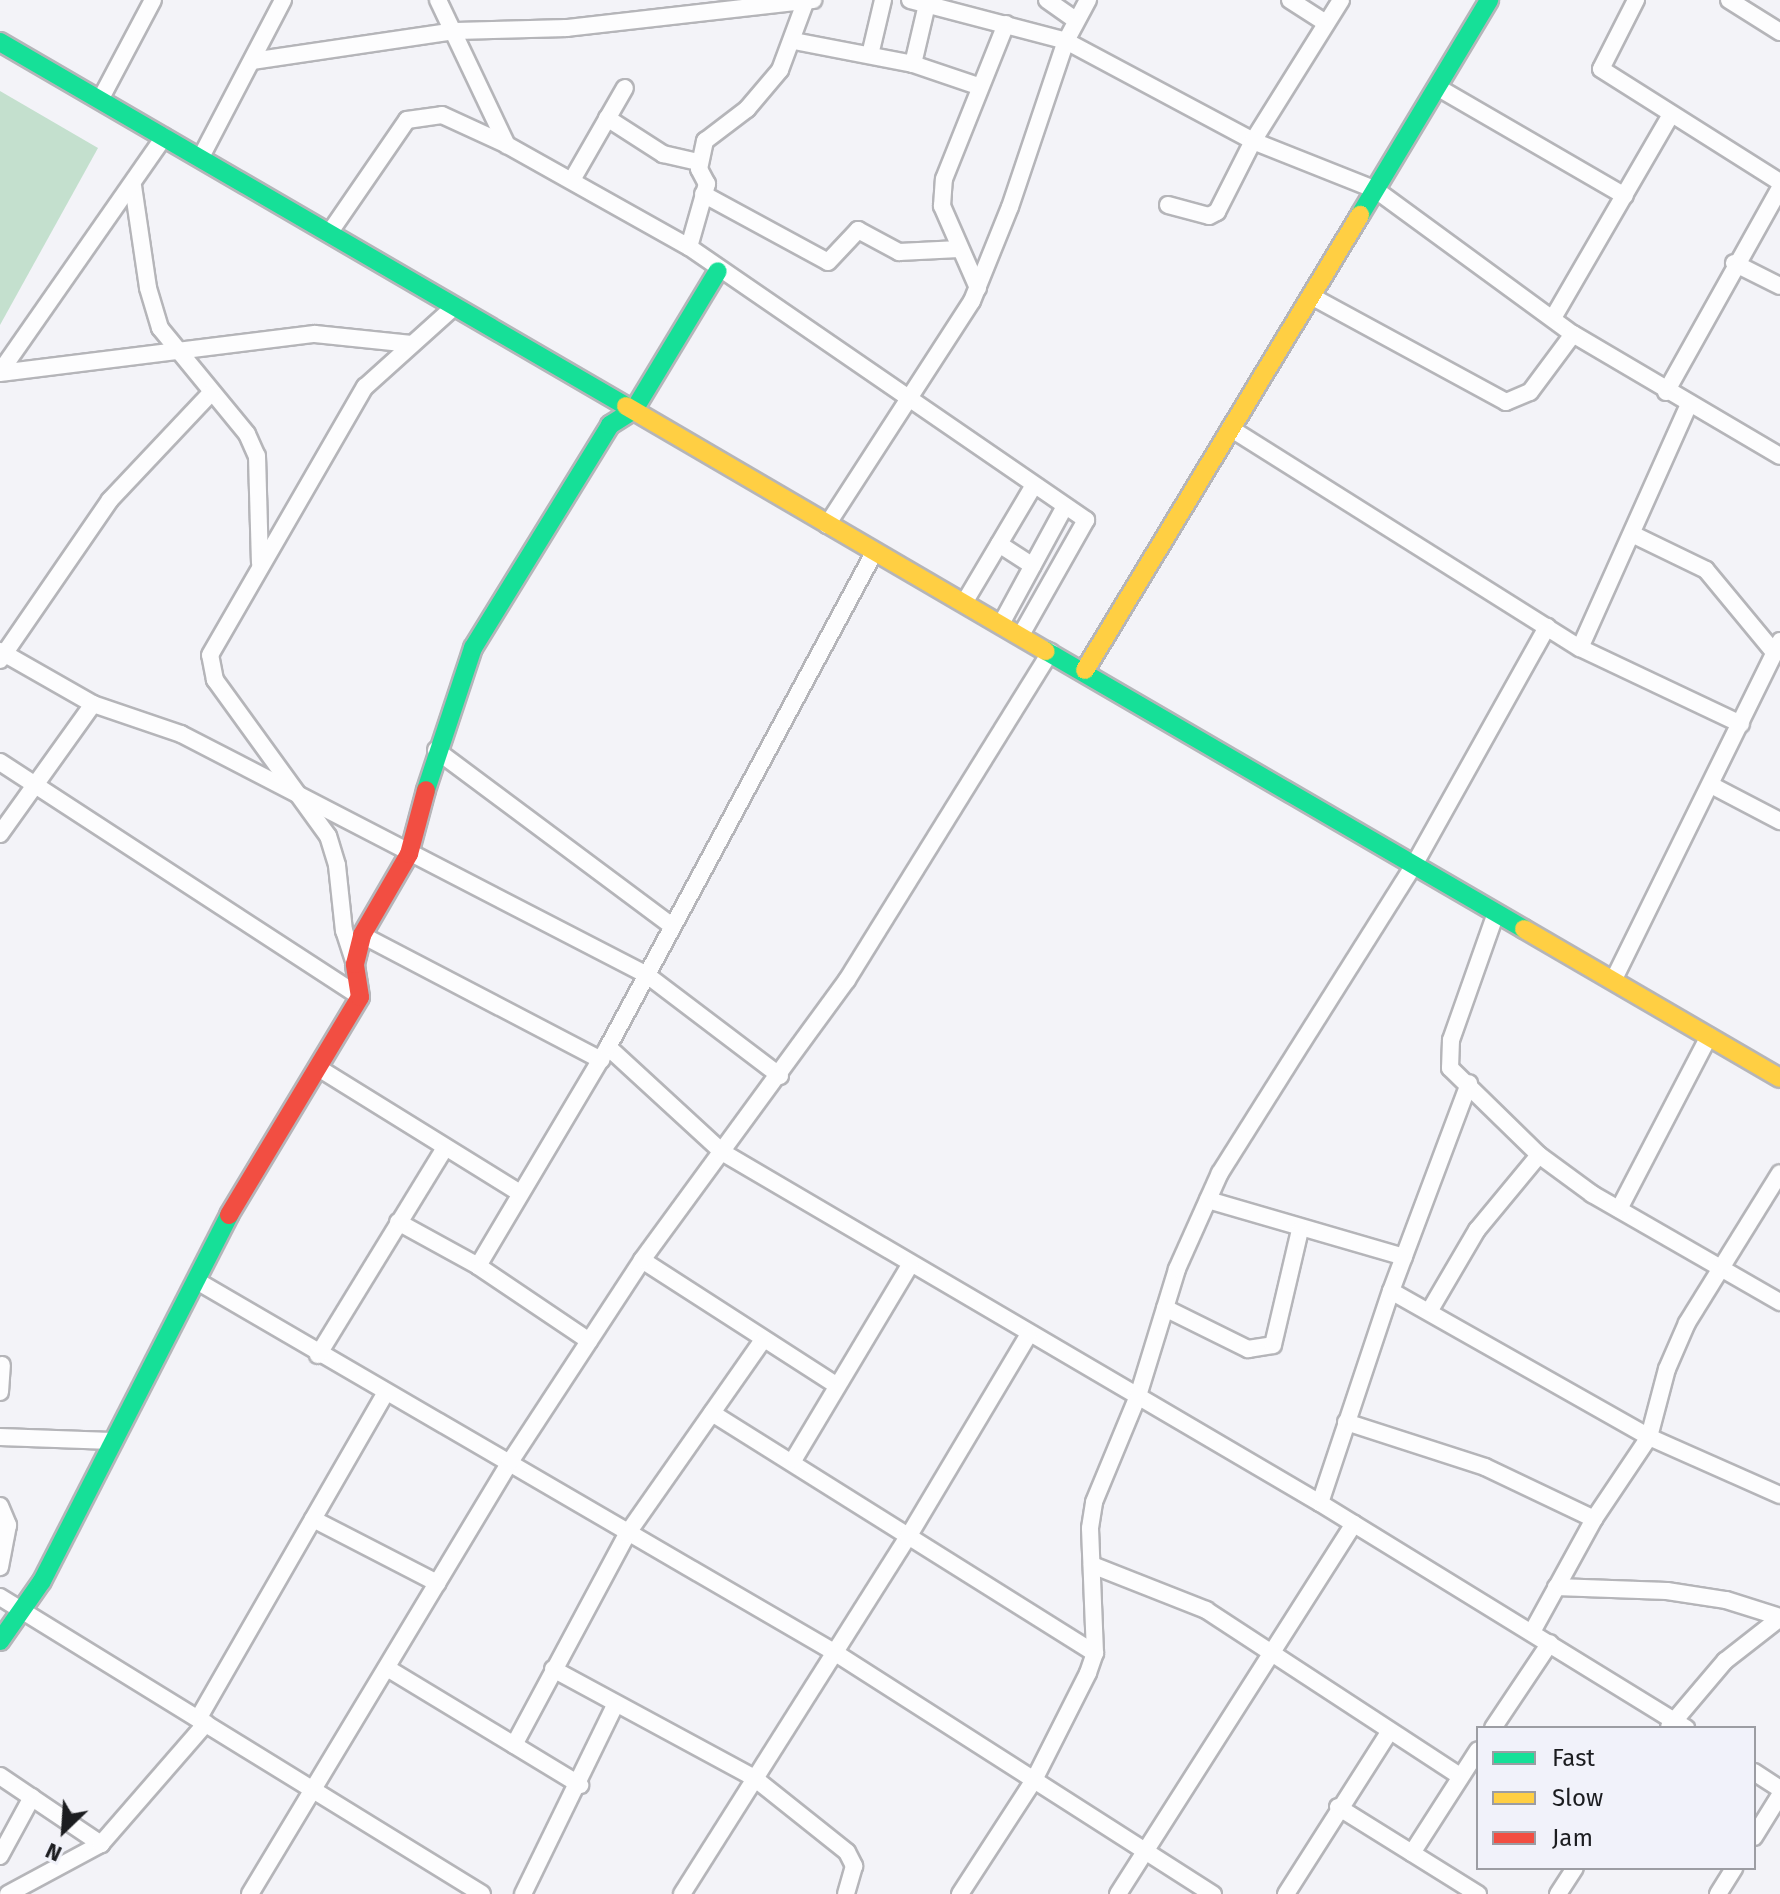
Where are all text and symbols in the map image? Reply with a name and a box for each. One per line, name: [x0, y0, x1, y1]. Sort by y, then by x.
legend: [1476, 1726, 1756, 1870]
text: Fast: [1552, 1744, 1595, 1772]
text: Slow: [1552, 1784, 1603, 1812]
north arrow: [24, 1790, 104, 1870]
text: Jam: [1552, 1824, 1593, 1852]
text: N: [41, 1837, 66, 1868]

